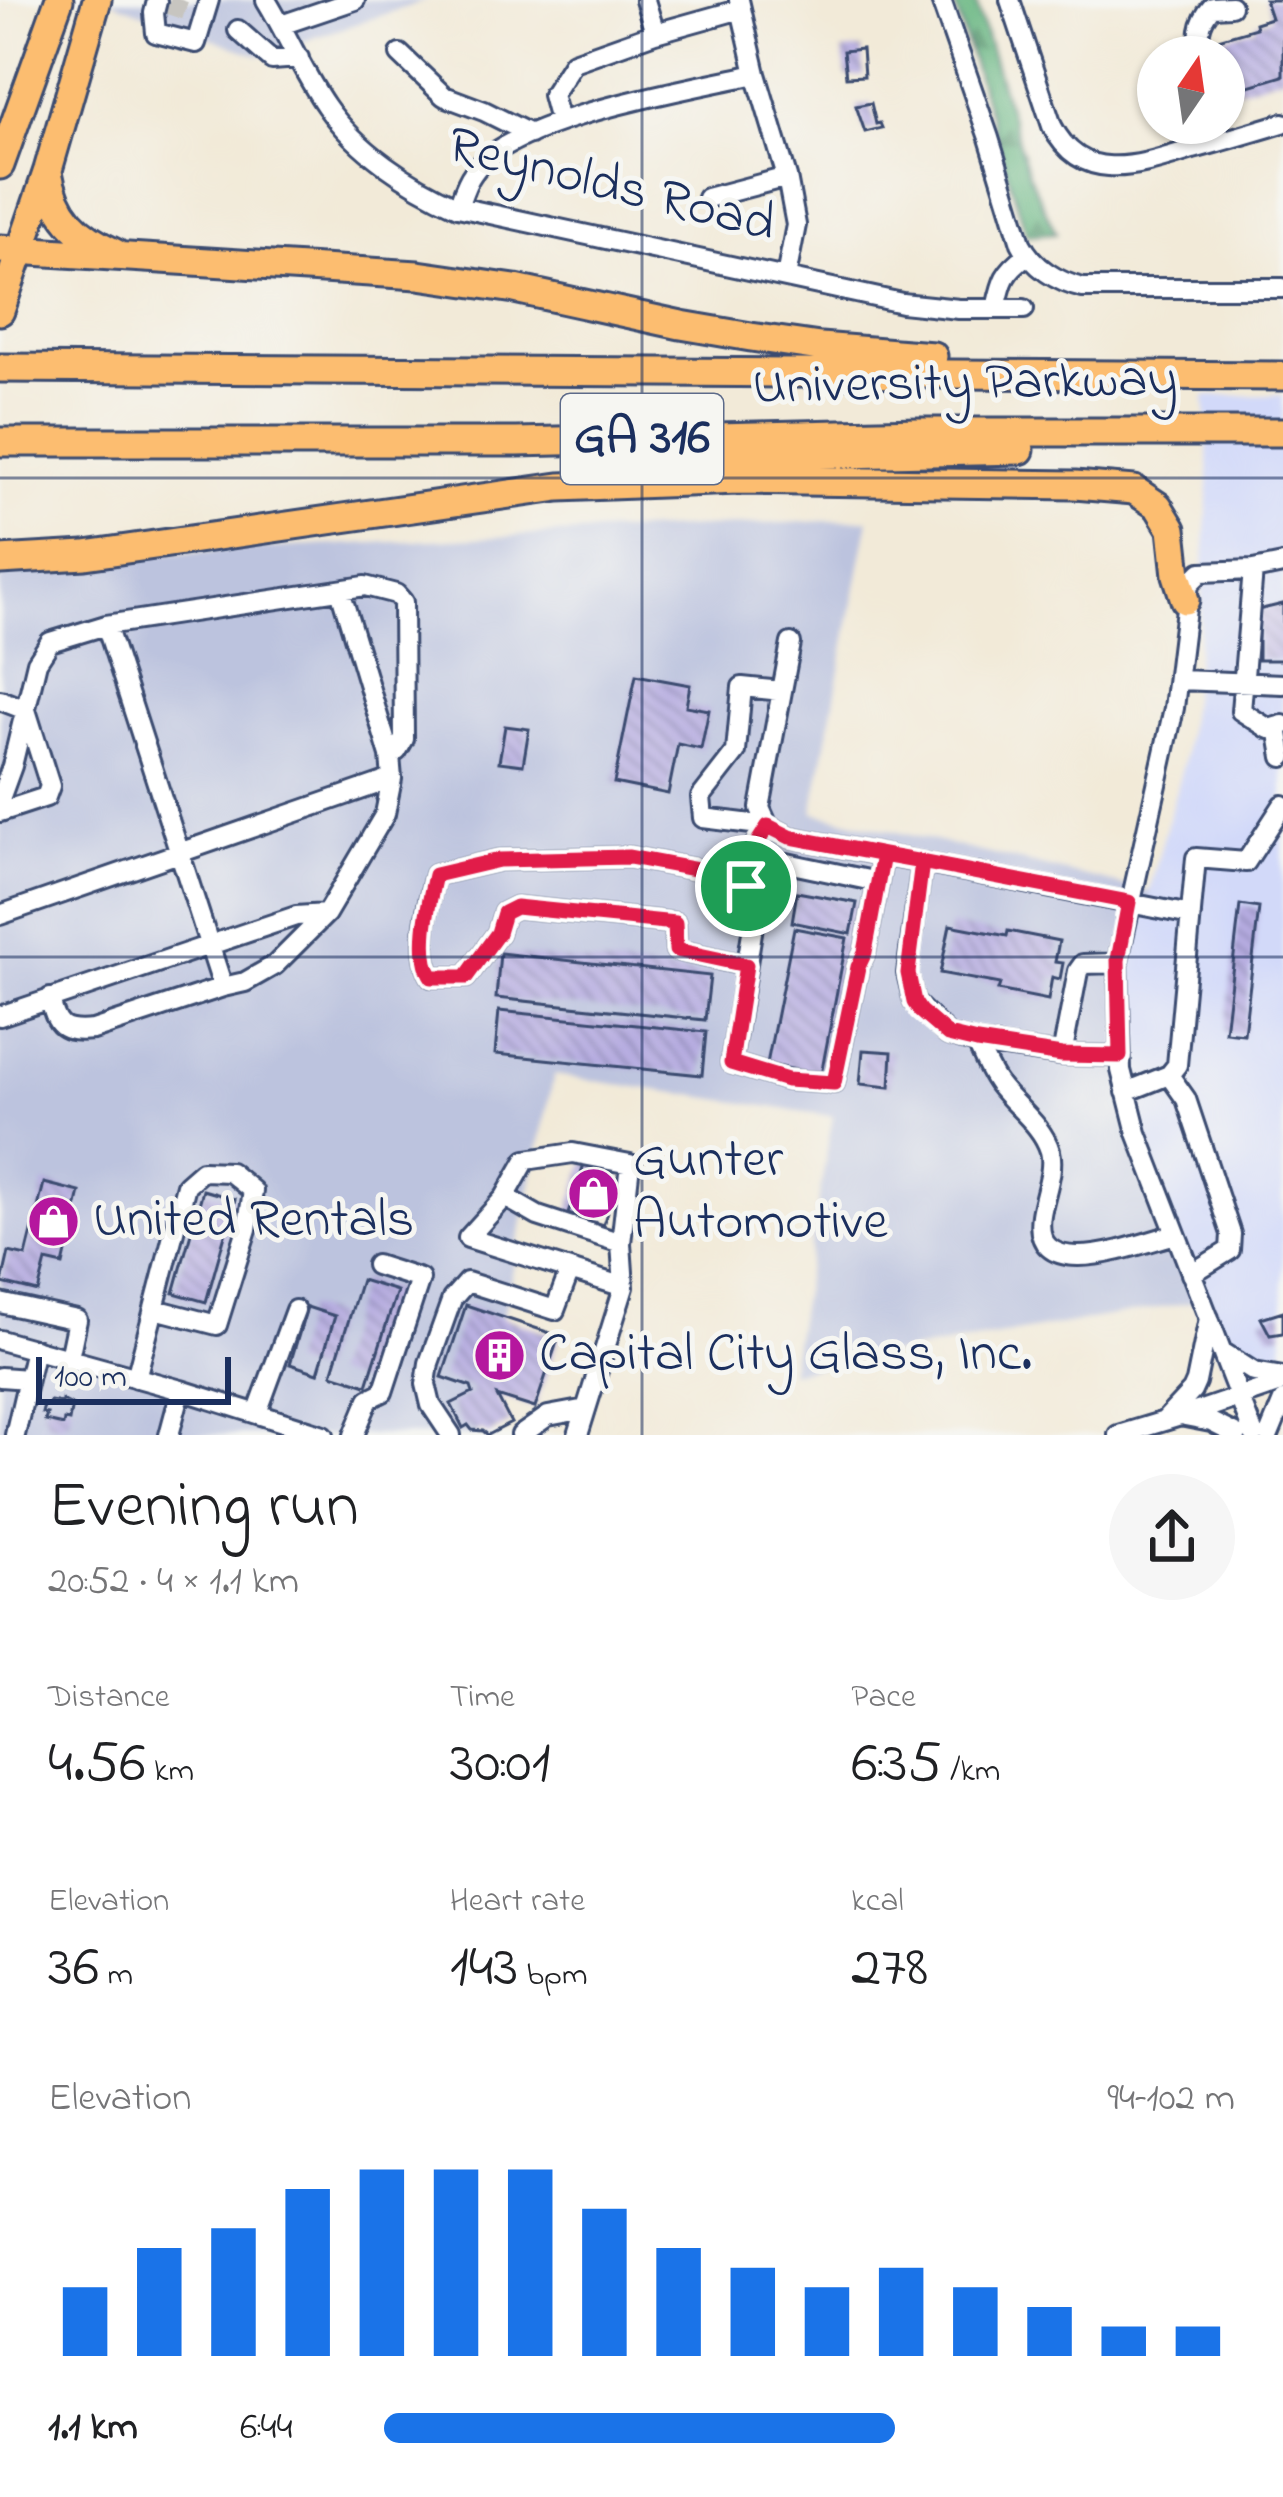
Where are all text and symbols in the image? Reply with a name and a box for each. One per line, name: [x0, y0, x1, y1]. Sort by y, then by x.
north arrow: [1137, 36, 1245, 144]
map controls: [1137, 36, 1245, 144]
street label: Reynolds Road: [439, 109, 783, 265]
street label: University Parkway: [752, 342, 1178, 428]
road number: GA 316: [561, 394, 723, 484]
pin: [695, 835, 797, 937]
icon: arrive: [713, 853, 779, 919]
place label: Gunter Automotive: [633, 1123, 889, 1263]
shop icon: Gunter Automotive: [566, 1165, 622, 1221]
place label: United Rentals: [93, 1183, 414, 1261]
shop icon: United Rentals: [26, 1194, 82, 1250]
place label: Capital City Glass, Inc.: [539, 1317, 1032, 1395]
building icon: Capital City Glass, Inc.: [472, 1328, 528, 1384]
scale bar: [36, 1351, 231, 1404]
text: 100 m: [54, 1354, 127, 1402]
text: Evening run: [48, 1461, 359, 1557]
button: share: [1109, 1474, 1235, 1600]
text: 20:52 · 4 × 1.1 km: [48, 1554, 299, 1611]
text: Distance: [48, 1674, 170, 1722]
text: Time: [450, 1674, 515, 1722]
text: Pace: [851, 1674, 916, 1722]
text: 4.56: [48, 1722, 146, 1809]
text: 30:01: [450, 1722, 550, 1809]
text: 6:35: [851, 1722, 942, 1809]
text: km: [146, 1748, 194, 1796]
text: /km: [942, 1748, 1000, 1796]
text: Elevation: [48, 1878, 169, 1926]
text: Heart rate: [450, 1878, 585, 1926]
text: kcal: [851, 1878, 904, 1926]
text: 36: [48, 1926, 99, 2013]
text: 143: [450, 1926, 518, 2013]
text: 278: [851, 1926, 928, 2013]
text: m: [99, 1952, 133, 2000]
text: bpm: [518, 1952, 587, 2000]
text: Elevation: [48, 2071, 191, 2128]
text: 94–102 m: [1107, 2071, 1235, 2128]
text: 1.1 km: [48, 2400, 138, 2457]
text: 6:44: [240, 2400, 293, 2457]

